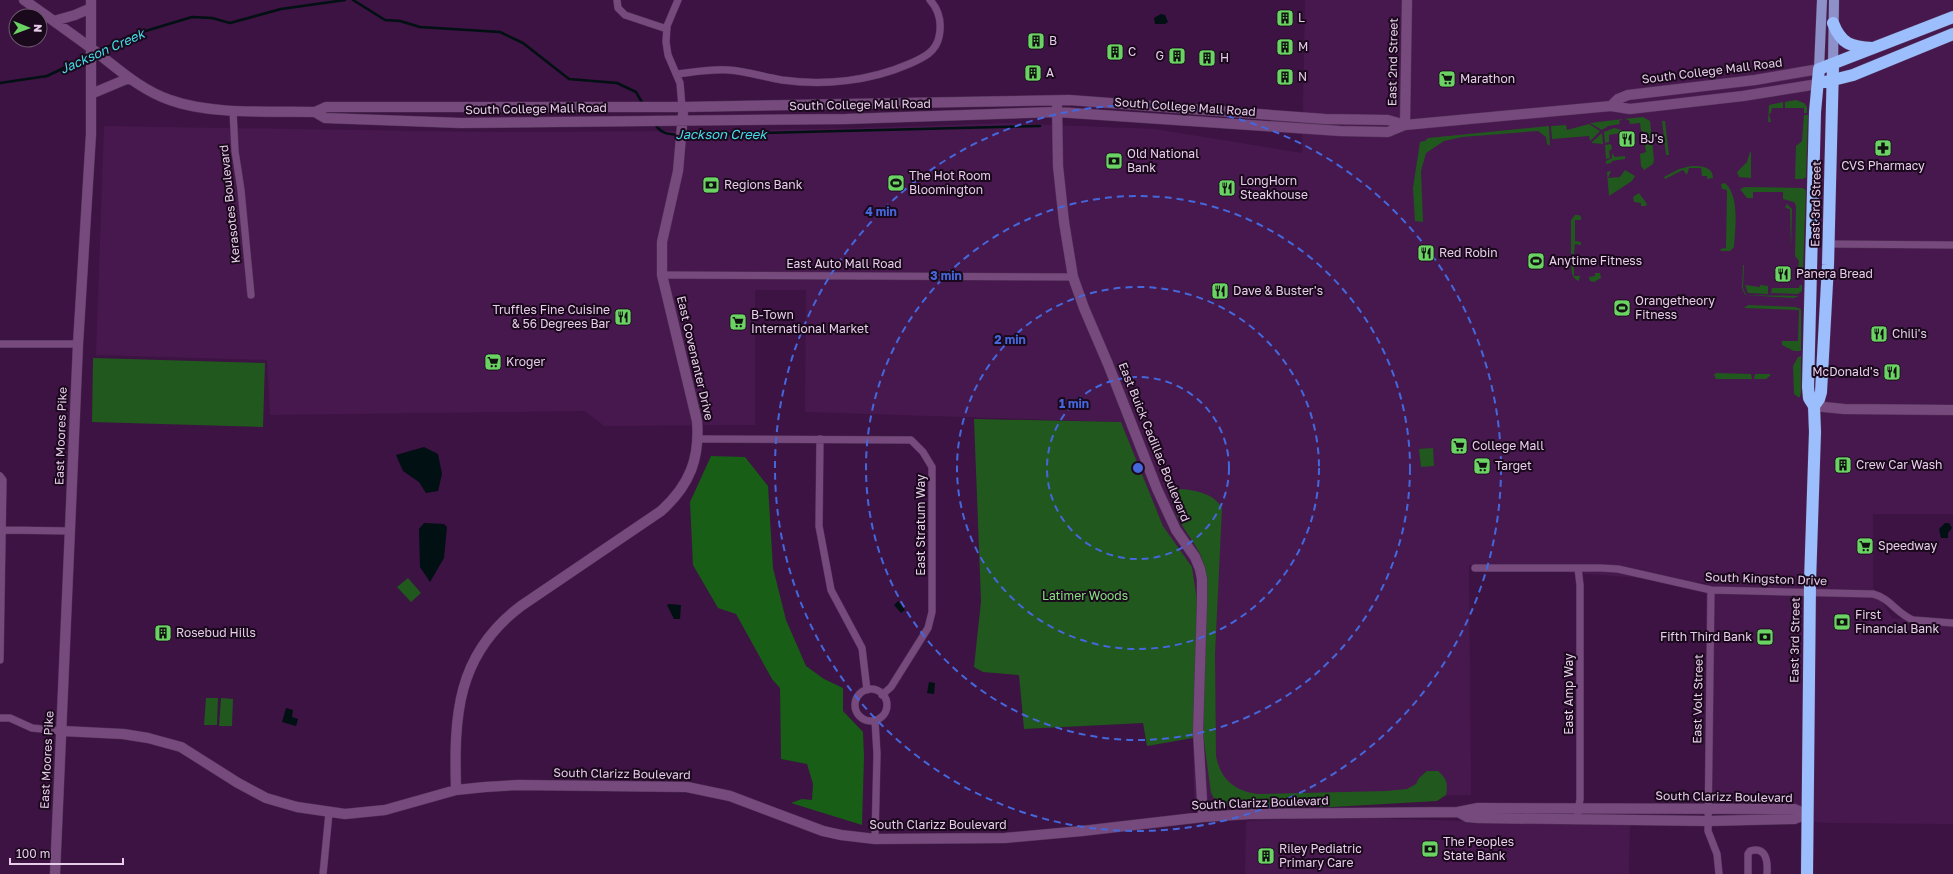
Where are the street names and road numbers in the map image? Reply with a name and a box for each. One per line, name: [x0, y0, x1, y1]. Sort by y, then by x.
street label: East 2nd Street: [1384, 17, 1401, 106]
street label: South College Mall Road: [1641, 54, 1783, 87]
street label: South College Mall Road: [1114, 94, 1256, 119]
street label: South College Mall Road: [789, 96, 931, 113]
street label: South College Mall Road: [465, 100, 607, 117]
street label: Kerasotes Boulevard: [216, 144, 243, 264]
street label: East 3rd Street: [1807, 161, 1824, 247]
street label: East Auto Mall Road: [786, 256, 902, 271]
street label: East Covenanter Drive: [674, 294, 717, 422]
street label: East Buick Cadillac Boulevard: [1116, 360, 1193, 524]
street label: East Moores Pike: [51, 387, 70, 485]
street label: East Stratum Way: [913, 474, 928, 576]
street label: South Kingston Drive: [1705, 569, 1827, 588]
street label: East 3rd Street: [1786, 597, 1803, 683]
street label: East Amp Way: [1561, 653, 1576, 735]
street label: East Volt Street: [1689, 654, 1706, 744]
street label: East Moores Pike: [36, 710, 57, 809]
street label: South Clarizz Boulevard: [553, 765, 691, 782]
street label: South Clarizz Boulevard: [1655, 788, 1793, 805]
street label: South Clarizz Boulevard: [1191, 793, 1329, 812]
street label: South Clarizz Boulevard: [869, 817, 1007, 832]

